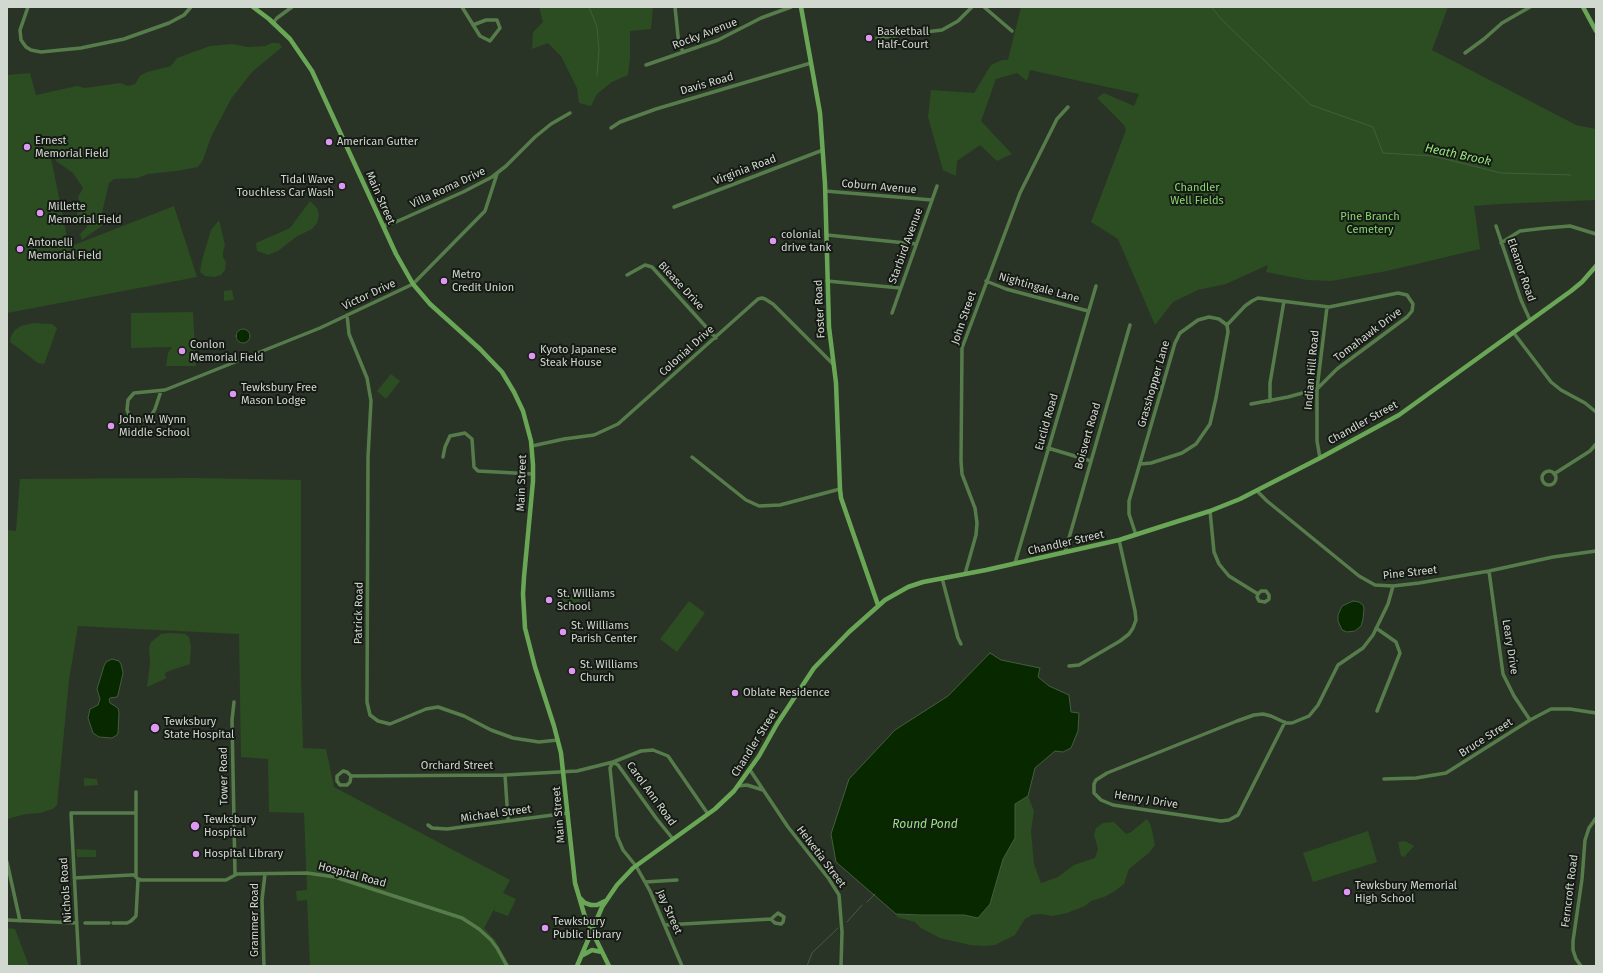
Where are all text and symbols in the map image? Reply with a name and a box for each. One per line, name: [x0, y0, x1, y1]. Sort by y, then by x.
street label: Rocky Avenue: [671, 16, 739, 52]
place label: Basketball Half-Court: [877, 25, 929, 51]
marker: Basketball Half-Court: [864, 33, 874, 43]
street label: Davis Road: [679, 70, 735, 98]
place label: Ernest Memorial Field: [35, 134, 109, 160]
place label: American Gutter: [337, 135, 418, 149]
marker: American Gutter: [324, 137, 334, 147]
water label: Heath Brook: [1424, 141, 1492, 169]
marker: Ernest Memorial Field: [22, 142, 32, 152]
street label: Virginia Road: [712, 152, 778, 188]
street label: Villa Roma Drive: [408, 165, 488, 211]
street label: Main Street: [362, 169, 398, 227]
place label: Tidal Wave Touchless Car Wash: [237, 173, 334, 199]
street label: Coburn Avenue: [841, 177, 917, 197]
marker: Tidal Wave Touchless Car Wash: [337, 181, 347, 191]
park label: Chandler Well Fields: [1170, 181, 1224, 207]
place label: Millette Memorial Field: [48, 200, 122, 226]
street label: Starbird Avenue: [886, 206, 926, 286]
marker: Millette Memorial Field: [35, 208, 45, 218]
park label: Pine Branch Cemetery: [1340, 210, 1400, 236]
place label: colonial drive tank: [781, 228, 831, 254]
place label: Antonelli Memorial Field: [28, 236, 102, 262]
marker: colonial drive tank: [768, 236, 778, 246]
street label: Eleanor Road: [1504, 237, 1538, 303]
marker: Antonelli Memorial Field: [15, 244, 25, 254]
street label: Blease Drive: [655, 259, 707, 313]
place label: Metro Credit Union: [452, 268, 514, 294]
street label: Nightingale Lane: [997, 270, 1081, 306]
marker: Metro Credit Union: [439, 276, 449, 286]
street label: Victor Drive: [340, 277, 398, 313]
street label: Foster Road: [812, 279, 828, 339]
street label: John Street: [949, 290, 979, 346]
street label: Tomahawk Drive: [1331, 305, 1405, 365]
street label: Colonial Drive: [657, 323, 717, 379]
street label: Indian Hill Road: [1302, 330, 1322, 410]
place label: Conlon Memorial Field: [190, 338, 264, 364]
street label: Grasshopper Lane: [1135, 339, 1173, 429]
place label: Kyoto Japanese Steak House: [540, 343, 617, 369]
marker: Conlon Memorial Field: [177, 346, 187, 356]
marker: Kyoto Japanese Steak House: [527, 351, 537, 361]
place label: Tewksbury Free Mason Lodge: [241, 381, 317, 407]
marker: Tewksbury Free Mason Lodge: [228, 389, 238, 399]
street label: Euclid Road: [1033, 392, 1061, 452]
street label: Chandler Street: [1326, 398, 1400, 448]
street label: Boisvert Road: [1072, 401, 1104, 471]
place label: John W. Wynn Middle School: [119, 413, 190, 439]
marker: John W. Wynn Middle School: [106, 421, 116, 431]
street label: Main Street: [514, 454, 530, 512]
street label: Chandler Street: [1027, 528, 1105, 558]
street label: Pine Street: [1382, 564, 1438, 582]
street label: Patrick Road: [352, 582, 366, 644]
place label: St. Williams School: [557, 587, 615, 613]
marker: St. Williams School: [544, 595, 554, 605]
place label: St. Williams Parish Center: [571, 619, 637, 645]
street label: Leary Drive: [1499, 619, 1521, 675]
marker: St. Williams Parish Center: [558, 627, 568, 637]
place label: St. Williams Church: [580, 658, 638, 684]
marker: St. Williams Church: [567, 666, 577, 676]
place label: Oblate Residence: [743, 686, 830, 700]
marker: Oblate Residence: [730, 688, 740, 698]
street label: Chandler Street: [729, 707, 781, 779]
place label: Tewksbury State Hospital: [164, 715, 234, 741]
street label: Bruce Street: [1457, 716, 1515, 760]
marker: Tewksbury State Hospital: [149, 722, 161, 734]
street label: Tower Road: [217, 747, 231, 805]
street label: Orchard Street: [421, 759, 493, 773]
street label: Carol Ann Road: [623, 759, 679, 829]
street label: Main Street: [550, 786, 568, 844]
street label: Henry J Drive: [1113, 788, 1179, 812]
street label: Michael Street: [460, 803, 532, 825]
place label: Tewksbury Hospital: [204, 813, 256, 839]
water label: Round Pond: [892, 818, 958, 832]
marker: Tewksbury Hospital: [189, 820, 201, 832]
street label: Helvetia Street: [794, 824, 848, 890]
place label: Hospital Library: [204, 847, 283, 861]
marker: Hospital Library: [191, 849, 201, 859]
street label: Ferncroft Road: [1559, 854, 1581, 928]
street label: Nichols Road: [57, 857, 75, 923]
street label: Hospital Road: [317, 860, 387, 890]
place label: Tewksbury Memorial High School: [1355, 879, 1457, 905]
street label: Grammer Road: [248, 883, 262, 957]
marker: Tewksbury Memorial High School: [1342, 887, 1352, 897]
street label: Jay Street: [653, 888, 685, 936]
place label: Tewksbury Public Library: [553, 915, 621, 941]
marker: Tewksbury Public Library: [540, 923, 550, 933]

